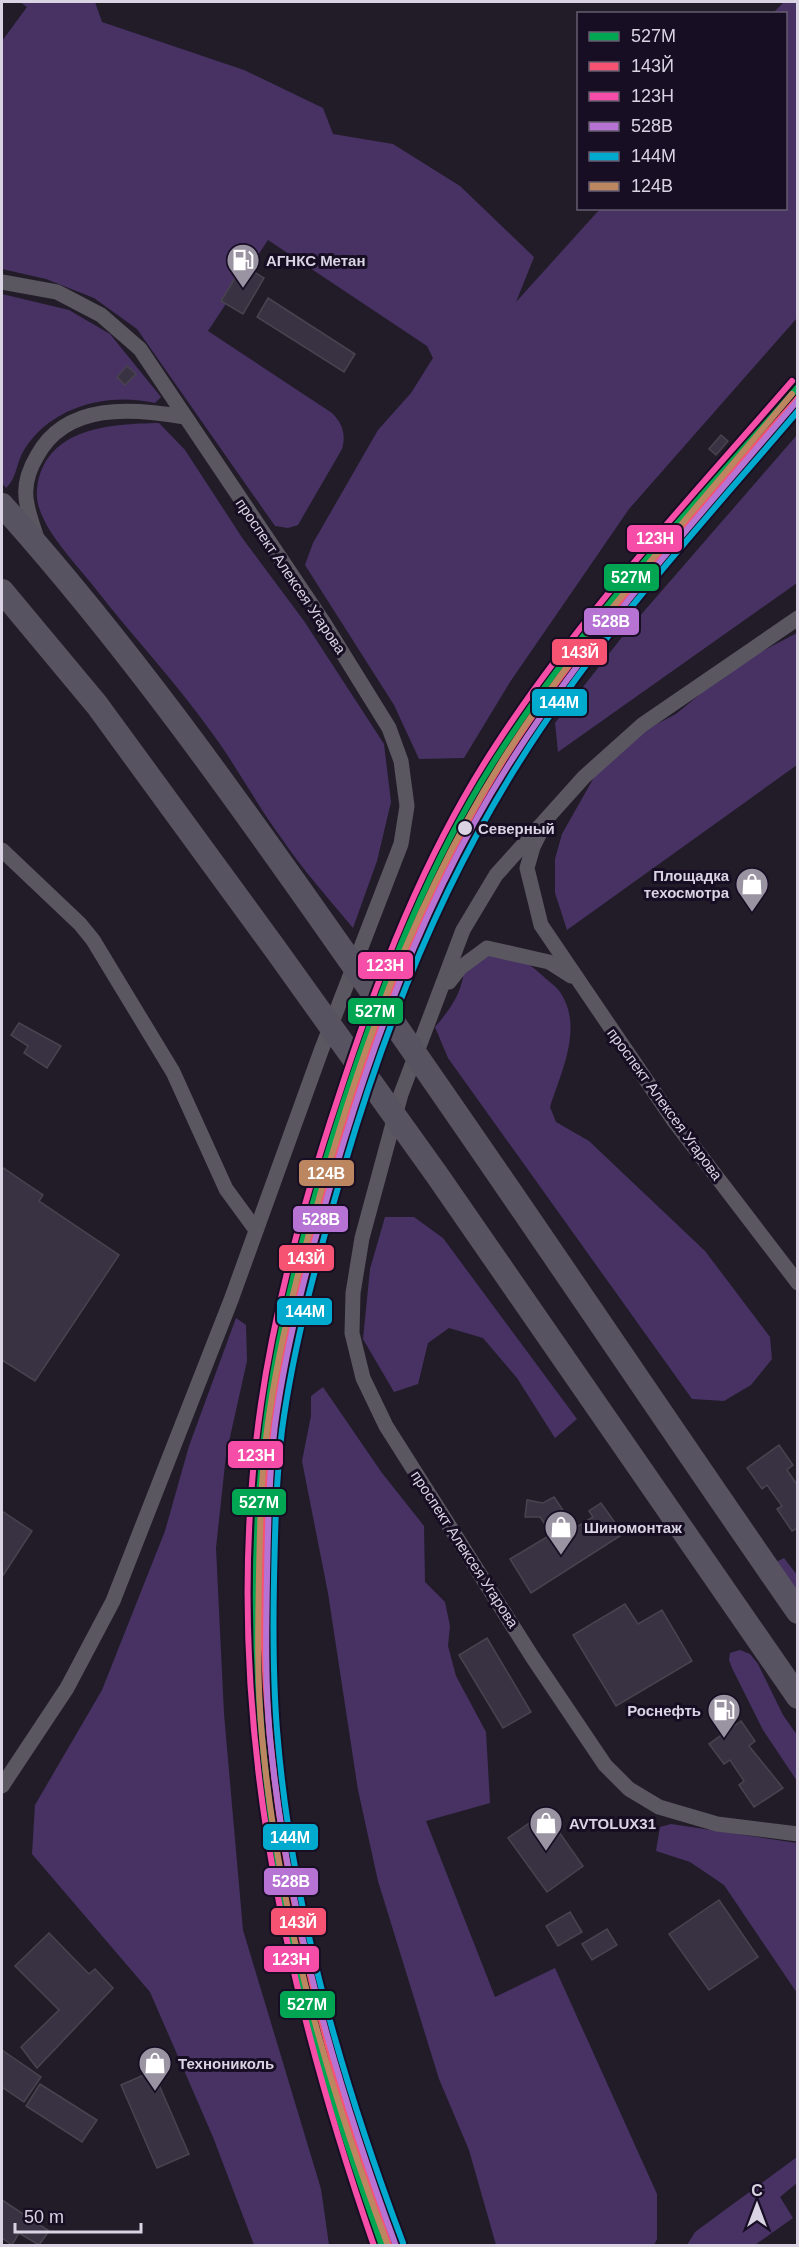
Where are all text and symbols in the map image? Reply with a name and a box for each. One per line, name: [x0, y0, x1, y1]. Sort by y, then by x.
legend: [577, 12, 787, 210]
text: 527М: [631, 26, 676, 46]
text: 143Й: [631, 55, 674, 76]
text: 123Н: [631, 86, 674, 106]
text: 528В: [631, 116, 673, 136]
text: 144М: [631, 146, 676, 166]
text: 124В: [631, 176, 673, 196]
fuel station icon: АГНКС Метан: [225, 242, 261, 289]
place label: АГНКС Метан: [266, 252, 366, 269]
street label: проспект Алексея Угарова: [233, 495, 350, 657]
line badge: 123Н: [626, 524, 683, 553]
text: 123Н: [636, 530, 674, 547]
line badge: 527М: [603, 563, 660, 592]
text: 527М: [611, 569, 651, 586]
line badge: 528В: [583, 607, 640, 636]
text: 528В: [592, 613, 630, 630]
line badge: 143Й: [551, 638, 608, 666]
text: 143Й: [561, 643, 599, 661]
line badge: 144М: [531, 688, 588, 717]
text: 144М: [539, 694, 579, 711]
marker: Северный: [456, 819, 474, 837]
place label: Северный: [478, 820, 555, 837]
shop icon: Площадка техосмотра: [734, 866, 770, 913]
place label: Площадка техосмотра: [644, 867, 730, 901]
line badge: 123Н: [357, 951, 414, 980]
text: 123Н: [366, 957, 404, 974]
line badge: 527М: [347, 997, 404, 1025]
text: 527М: [355, 1003, 395, 1020]
street label: проспект Алексея Угарова: [604, 1025, 726, 1184]
line badge: 124В: [298, 1159, 355, 1187]
text: 124В: [307, 1165, 345, 1182]
line badge: 528В: [292, 1205, 349, 1233]
text: 528В: [302, 1211, 340, 1228]
line badge: 143Й: [278, 1244, 335, 1272]
text: 143Й: [287, 1249, 325, 1267]
line badge: 144М: [276, 1297, 333, 1326]
text: 144М: [285, 1303, 325, 1320]
line badge: 123Н: [227, 1440, 284, 1469]
text: 123Н: [237, 1447, 275, 1464]
street label: проспект Алексея Угарова: [408, 1467, 523, 1631]
line badge: 527М: [231, 1488, 287, 1516]
text: 527М: [239, 1494, 279, 1511]
shop icon: Шиномонтаж: [543, 1509, 579, 1556]
place label: Шиномонтаж: [584, 1519, 682, 1536]
fuel station icon: Роснефть: [706, 1692, 742, 1739]
place label: Роснефть: [627, 1702, 701, 1719]
shop icon: AVTOLUX31: [528, 1805, 564, 1852]
place label: AVTOLUX31: [569, 1815, 656, 1832]
line badge: 144М: [262, 1823, 319, 1851]
text: 144М: [270, 1829, 310, 1846]
line badge: 528В: [263, 1867, 319, 1896]
text: 528В: [272, 1873, 310, 1890]
line badge: 143Й: [270, 1907, 327, 1936]
text: 143Й: [279, 1913, 317, 1931]
line badge: 123Н: [263, 1945, 320, 1973]
text: 123Н: [272, 1951, 310, 1968]
line badge: 527М: [279, 1990, 336, 2019]
text: 527М: [287, 1996, 327, 2013]
shop icon: Технониколь: [137, 2045, 173, 2092]
place label: Технониколь: [178, 2055, 274, 2072]
north arrow: [727, 2175, 787, 2235]
text: С: [751, 2182, 763, 2199]
scale bar: [15, 2196, 141, 2234]
text: 50 m: [24, 2207, 64, 2227]

